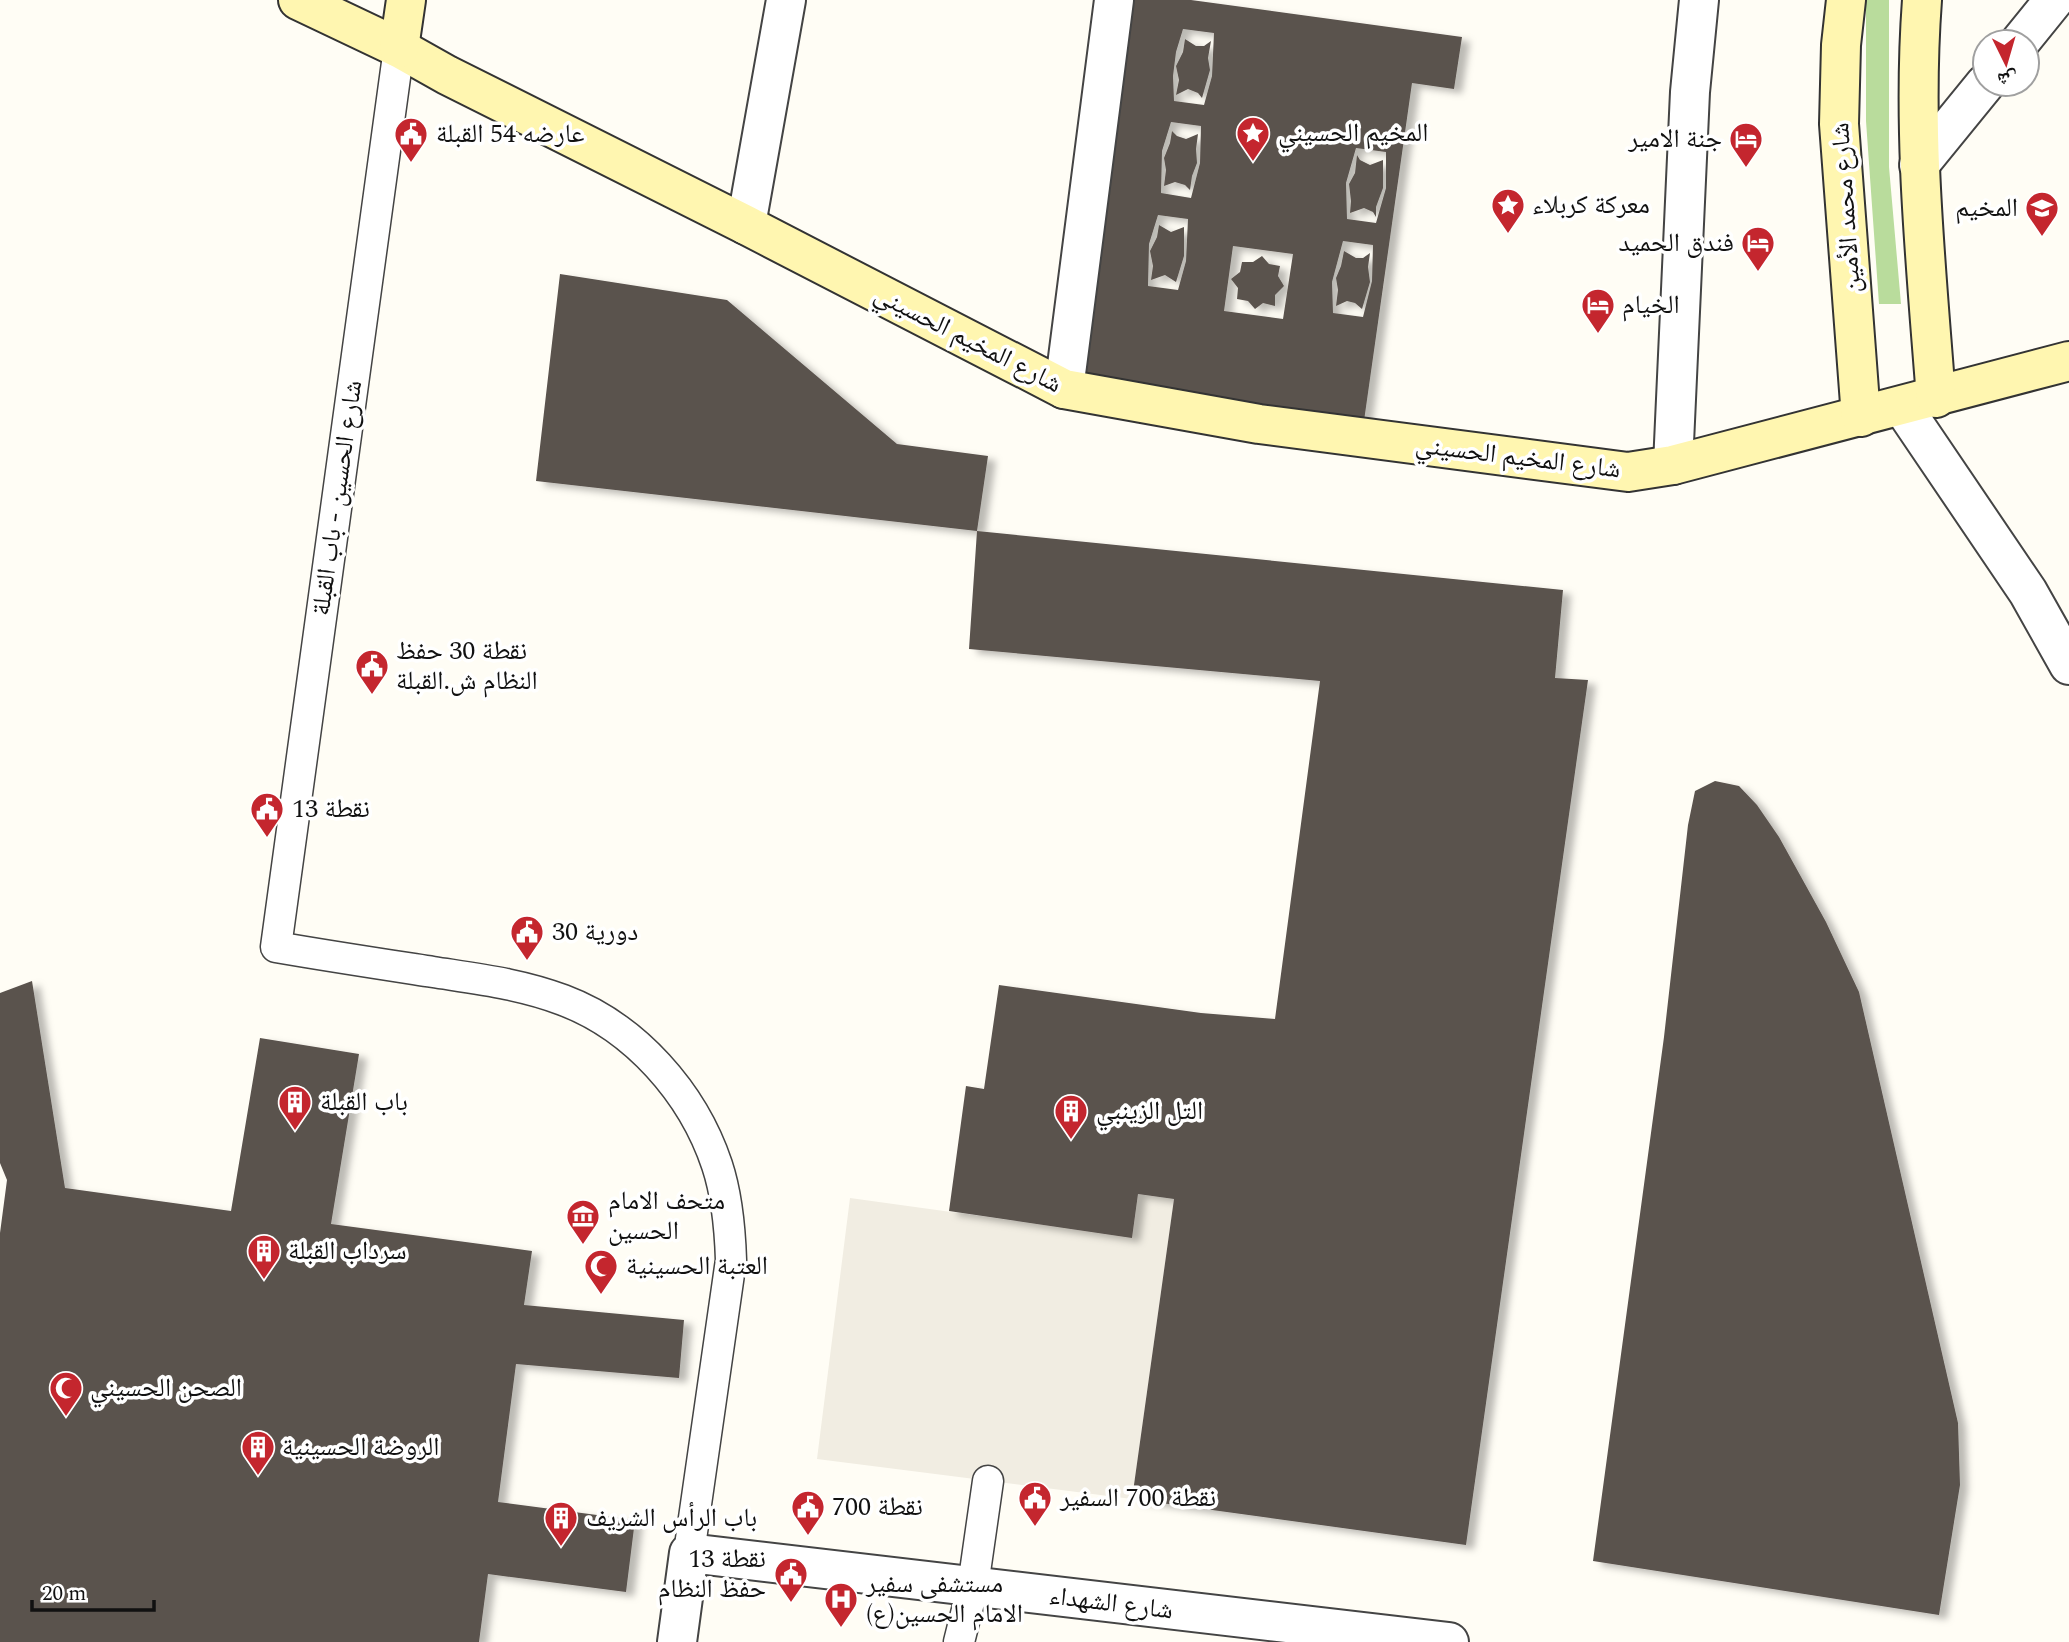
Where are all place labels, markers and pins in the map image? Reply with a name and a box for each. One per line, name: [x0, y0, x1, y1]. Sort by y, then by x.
place label: المخيم الحسيني: [1278, 113, 1428, 153]
place label: عارضه 54 القبلة: [436, 114, 584, 154]
place icon: المخيم الحسيني: [1234, 114, 1272, 163]
public building icon: عارضه 54 القبلة: [392, 115, 430, 164]
place label: جنة الامير: [1627, 119, 1722, 159]
hotel icon: جنة الامير: [1727, 120, 1765, 169]
place label: معركة كربلاء: [1532, 185, 1650, 225]
place icon: معركة كربلاء: [1489, 186, 1527, 235]
place label: المخيم: [1955, 188, 2018, 228]
school or university icon: المخيم: [2023, 189, 2061, 238]
place label: فندق الحميد: [1618, 223, 1734, 263]
hotel icon: فندق الحميد: [1739, 224, 1777, 273]
place label: الخيام: [1622, 285, 1680, 325]
hotel icon: الخيام: [1579, 286, 1617, 335]
place label: نقطة 30 حفظ النظام ش.القبلة: [396, 631, 538, 701]
public building icon: نقطة 30 حفظ النظام ش.القبلة: [353, 647, 391, 696]
place label: نقطة 13: [292, 789, 370, 829]
public building icon: نقطة 13: [248, 790, 286, 839]
place label: دورية 30: [552, 912, 638, 952]
public building icon: دورية 30: [508, 913, 546, 962]
place label: باب القبلة: [320, 1082, 408, 1122]
building icon: باب القبلة: [276, 1083, 314, 1132]
place label: التل الزينبي: [1096, 1091, 1203, 1131]
building icon: التل الزينبي: [1052, 1092, 1090, 1141]
place label: متحف الامام الحسين: [608, 1181, 725, 1251]
museum icon: متحف الامام الحسين: [564, 1197, 602, 1246]
place label: سرداب القبلة: [288, 1231, 407, 1271]
building icon: سرداب القبلة: [245, 1232, 283, 1281]
place label: العتبة الحسينية: [626, 1246, 768, 1286]
mosque icon: العتبة الحسينية: [582, 1247, 620, 1296]
place label: الصحن الحسيني: [90, 1368, 242, 1408]
mosque icon: الصحن الحسيني: [47, 1369, 85, 1418]
place label: الروضة الحسينية: [282, 1427, 439, 1467]
building icon: الروضة الحسينية: [239, 1428, 277, 1477]
place label: نقطة 700 السفير: [1059, 1478, 1216, 1518]
public building icon: نقطة 700 السفير: [1016, 1479, 1054, 1528]
place label: نقطة 700: [832, 1487, 923, 1527]
public building icon: نقطة 700: [789, 1488, 827, 1537]
place label: باب الرأس الشريف: [586, 1498, 757, 1538]
building icon: باب الرأس الشريف: [542, 1499, 580, 1548]
place label: نقطة 13 حفظ النظام: [658, 1539, 766, 1609]
public building icon: نقطة 13 حفظ النظام: [772, 1555, 810, 1604]
place label: مستشفى سفير الامام الحسين(ع): [865, 1564, 1023, 1634]
hospital icon: مستشفى سفير الامام الحسين(ع): [822, 1580, 860, 1629]

